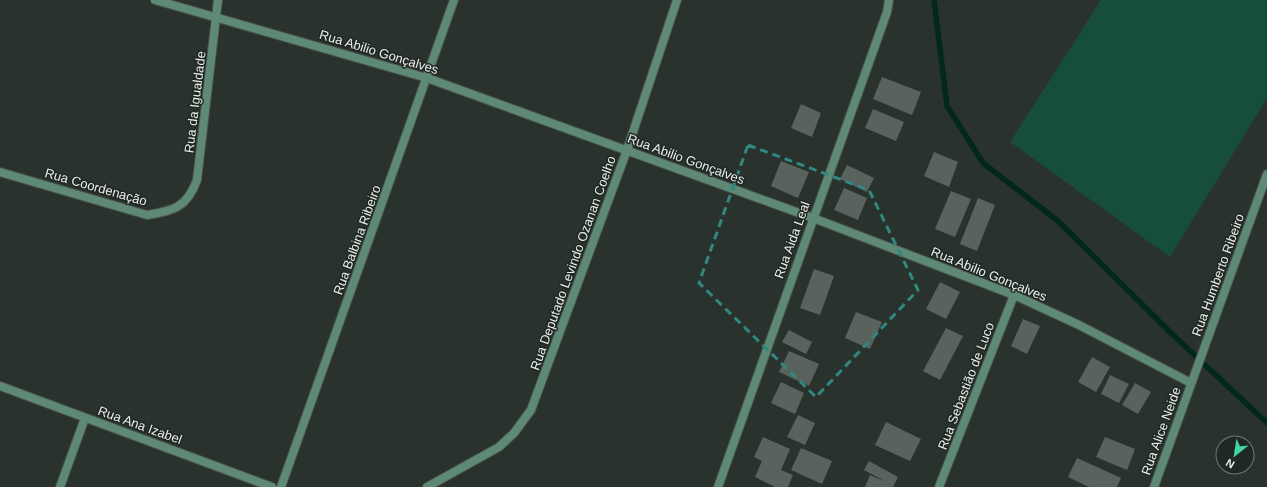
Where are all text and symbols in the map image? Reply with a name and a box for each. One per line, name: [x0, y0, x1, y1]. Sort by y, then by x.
street label: Rua Abilio Gonçalves: [318, 27, 441, 77]
street label: Rua da Igualdade: [181, 50, 209, 154]
street label: Rua Abilio Gonçalves: [625, 131, 747, 187]
street label: Rua Deputado Levindo Ozanan Coelho: [527, 154, 619, 372]
street label: Rua Coordenação: [43, 165, 149, 209]
street label: Rua Balbina Ribeiro: [330, 183, 384, 297]
street label: Rua Aida Leal: [771, 199, 813, 281]
street label: Rua Humberto Ribeiro: [1189, 212, 1247, 338]
street label: Rua Abilio Gonçalves: [929, 244, 1050, 304]
street label: Rua Sebastião de Luco: [935, 320, 997, 452]
street label: Rua Alice Neide: [1138, 385, 1184, 477]
street label: Rua Ana Izabel: [96, 403, 184, 447]
north arrow: [1215, 435, 1255, 475]
text: N: [1224, 456, 1236, 471]

